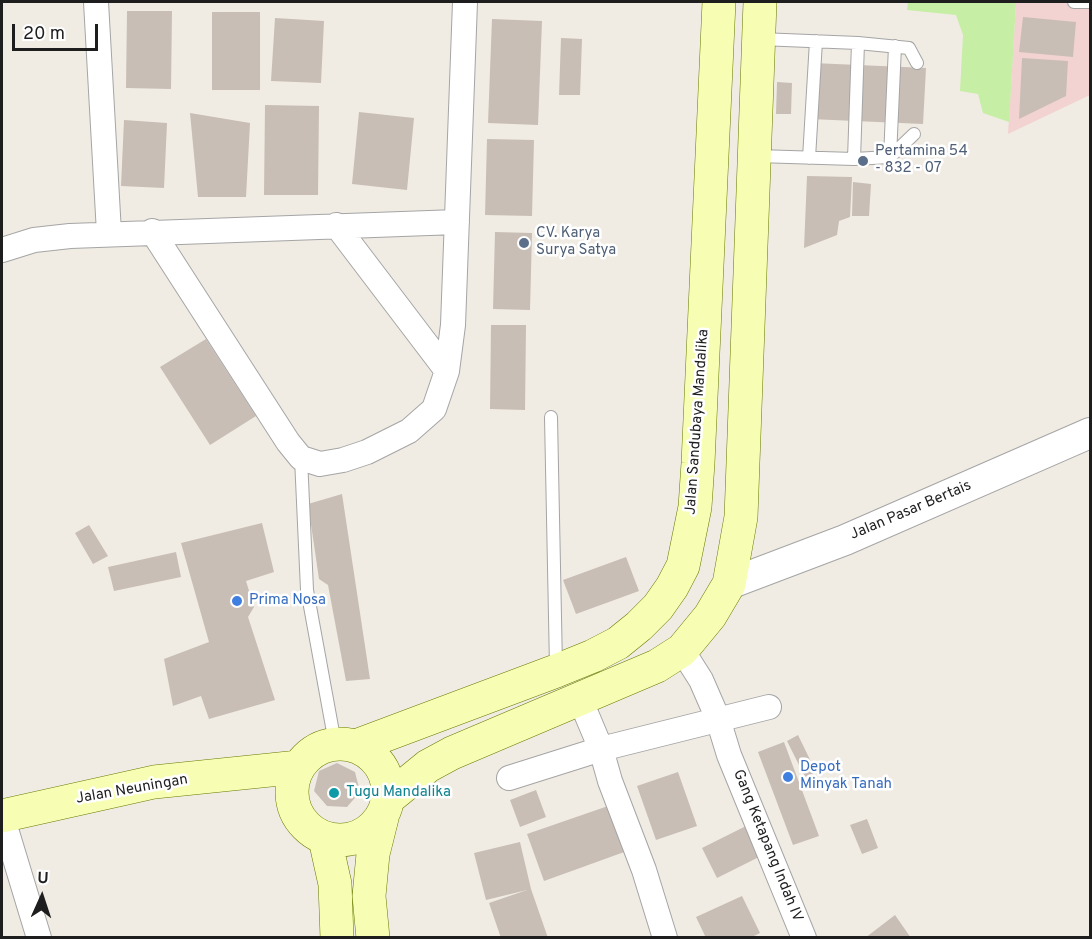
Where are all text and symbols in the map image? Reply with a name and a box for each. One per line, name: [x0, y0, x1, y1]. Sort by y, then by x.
scale bar: [15, 12, 100, 50]
text: 20 m: [23, 23, 65, 46]
place label: Pertamina 54 - 832 - 07: [875, 143, 968, 178]
marker: Pertamina 54 - 832 - 07: [856, 154, 870, 168]
place label: CV. Karya Surya Satya: [536, 225, 616, 260]
marker: CV. Karya Surya Satya: [517, 236, 531, 250]
street label: Jalan Sandubaya Mandalika: [683, 329, 713, 515]
street label: Jalan Pasar Bertais: [848, 477, 974, 545]
place label: Prima Nosa: [249, 592, 326, 610]
marker: Prima Nosa: [230, 594, 244, 608]
place label: Depot Minyak Tanah: [800, 759, 892, 794]
street label: Gang Ketapang Indah IV: [728, 767, 806, 925]
marker: Depot Minyak Tanah: [781, 770, 795, 784]
street label: Jalan Neuningan: [75, 771, 189, 809]
place label: Tugu Mandalika: [346, 784, 451, 802]
marker: Tugu Mandalika: [327, 786, 341, 800]
north arrow: [12, 867, 72, 927]
text: U: [37, 869, 49, 889]

